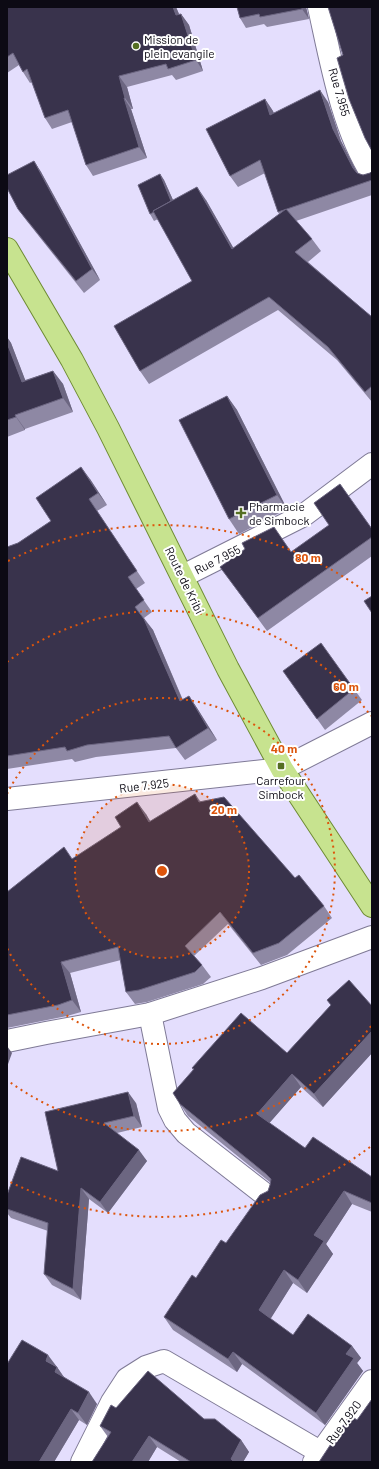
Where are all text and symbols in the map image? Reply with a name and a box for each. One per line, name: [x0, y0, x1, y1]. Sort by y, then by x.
place label: Mission de plein evangile: [144, 32, 215, 60]
marker: Mission de plein evangile: [131, 41, 141, 51]
street label: Rue 7.955: [326, 66, 354, 118]
place label: Pharmacie de Simbock: [249, 499, 310, 527]
marker: Pharmacie de Simbock: [236, 508, 246, 518]
street label: Rue 7.955: [192, 541, 242, 577]
street label: Route de Kribi: [163, 544, 207, 616]
text: 80 m: [295, 550, 321, 564]
text: 60 m: [333, 679, 359, 693]
text: 40 m: [271, 741, 297, 755]
marker: Carrefour Simbock: [276, 761, 286, 771]
place label: Carrefour Simbock: [256, 773, 306, 801]
street label: Rue 7.925: [118, 775, 170, 795]
text: 20 m: [211, 802, 237, 816]
centre of rings: [155, 864, 169, 878]
street label: Rue 7.920: [322, 1397, 364, 1447]

